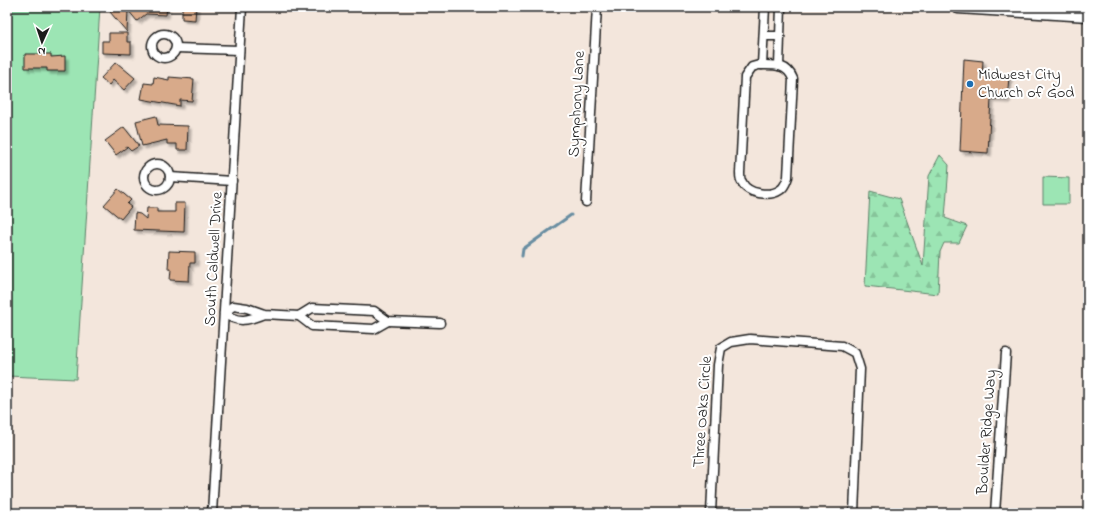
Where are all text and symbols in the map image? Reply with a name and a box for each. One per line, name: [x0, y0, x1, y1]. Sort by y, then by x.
north arrow: [22, 22, 62, 62]
text: N: [37, 43, 46, 59]
street label: Symphony Lane: [562, 50, 592, 158]
place label: Midwest City Church of God: [978, 63, 1074, 105]
marker: Midwest City Church of God: [965, 79, 975, 89]
street label: South Caldwell Drive: [199, 191, 230, 327]
street label: Three Oaks Circle: [687, 354, 719, 469]
street label: Boulder Ridge Way: [971, 369, 1003, 496]

